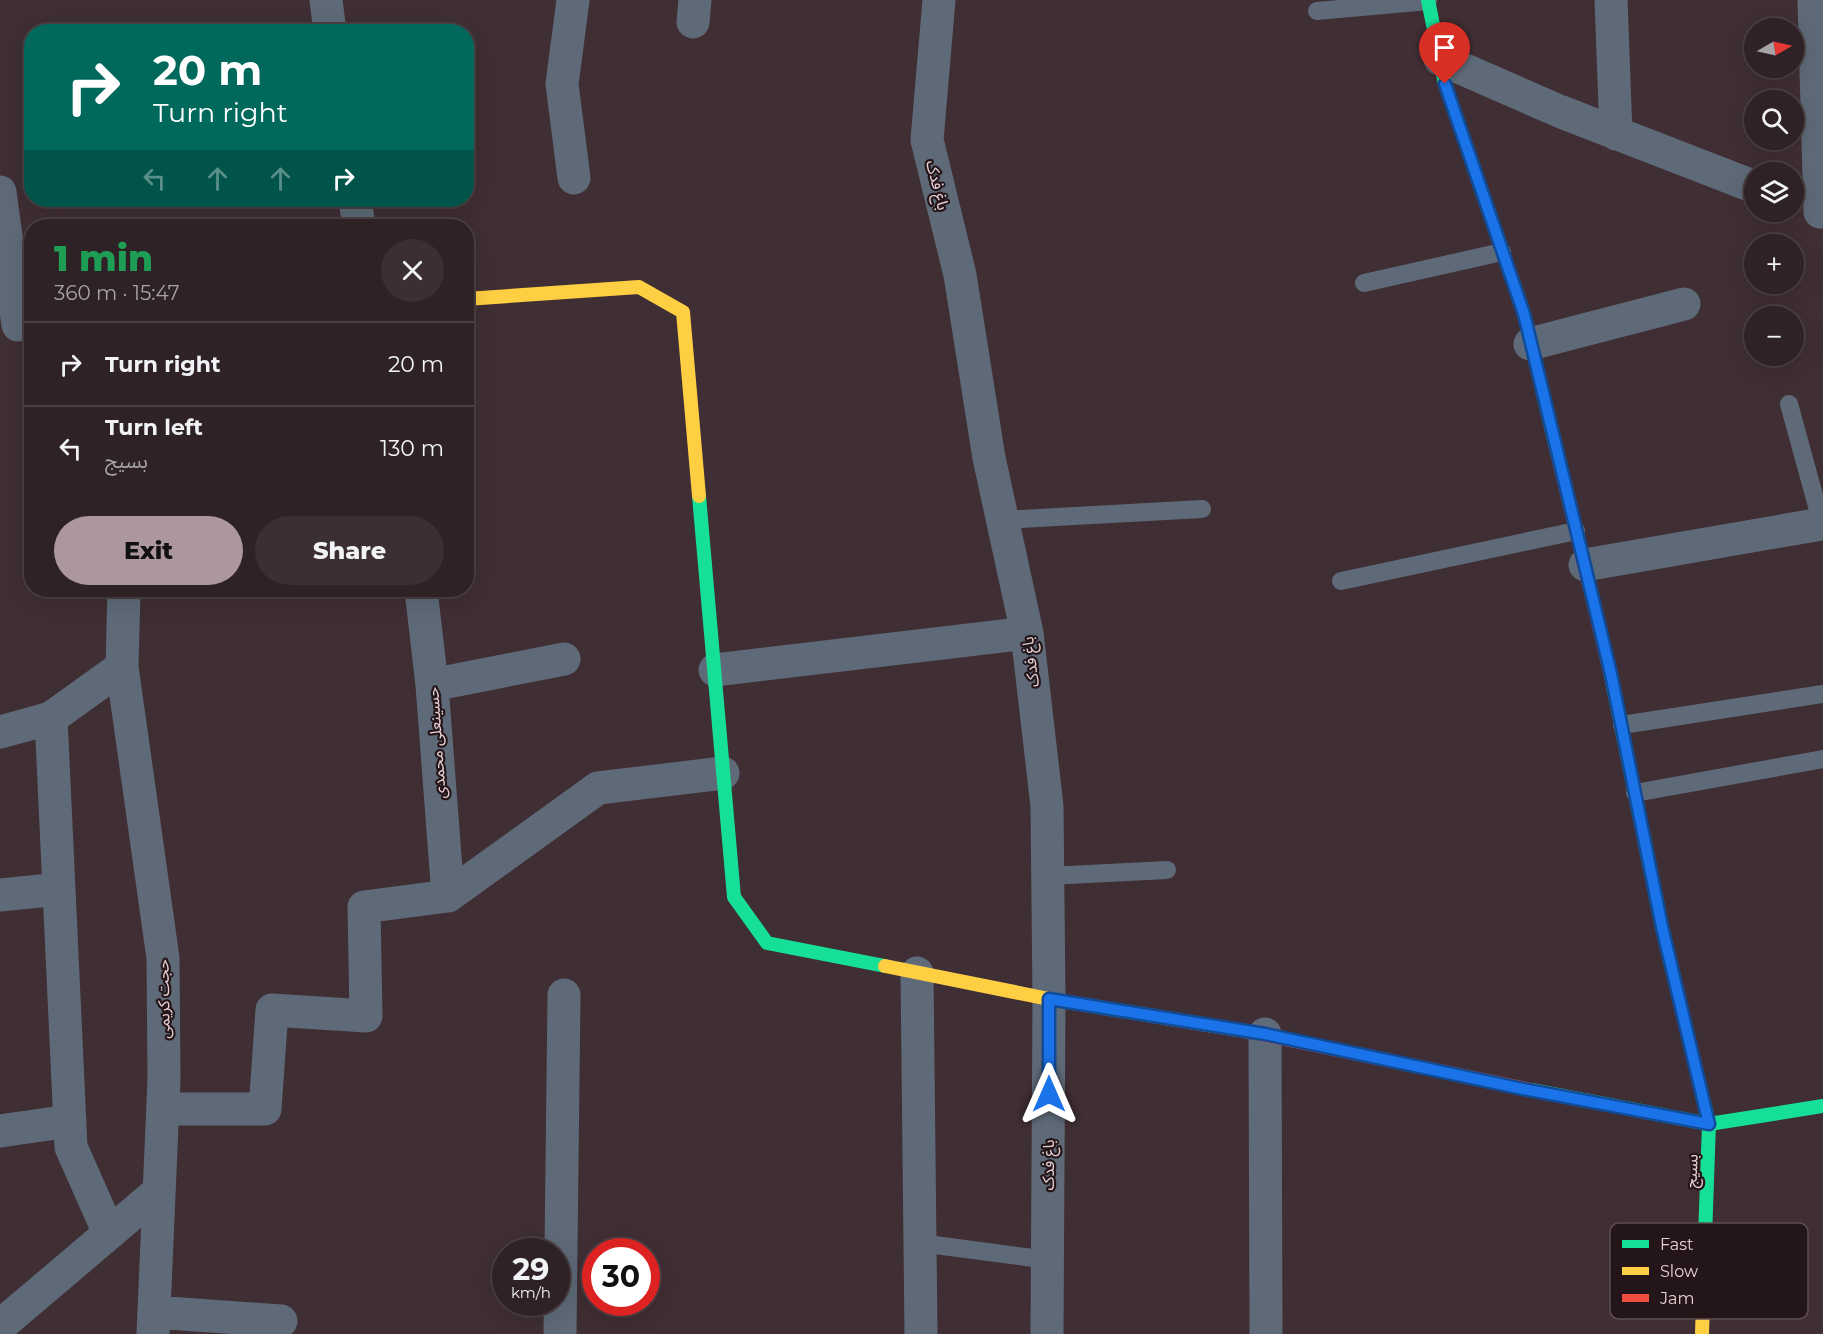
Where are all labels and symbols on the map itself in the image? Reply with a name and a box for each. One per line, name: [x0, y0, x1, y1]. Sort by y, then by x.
north arrow: [1744, 18, 1804, 78]
pin: [1419, 22, 1470, 84]
street label: باغ فدک: [919, 158, 953, 213]
street label: باغ فدک: [1018, 635, 1046, 688]
street label: حسینعلی محمدی: [423, 686, 450, 800]
street label: حجت کریمی: [153, 959, 174, 1039]
position arrow: [1017, 1062, 1081, 1126]
street label: باغ فدک: [1039, 1140, 1061, 1190]
street label: بسیج: [1681, 1154, 1705, 1189]
legend: [1610, 1223, 1808, 1319]
text: Fast: [1660, 1235, 1694, 1254]
speed limit sign: 30: [582, 1238, 660, 1316]
text: Slow: [1660, 1262, 1698, 1281]
text: Jam: [1659, 1289, 1694, 1308]

